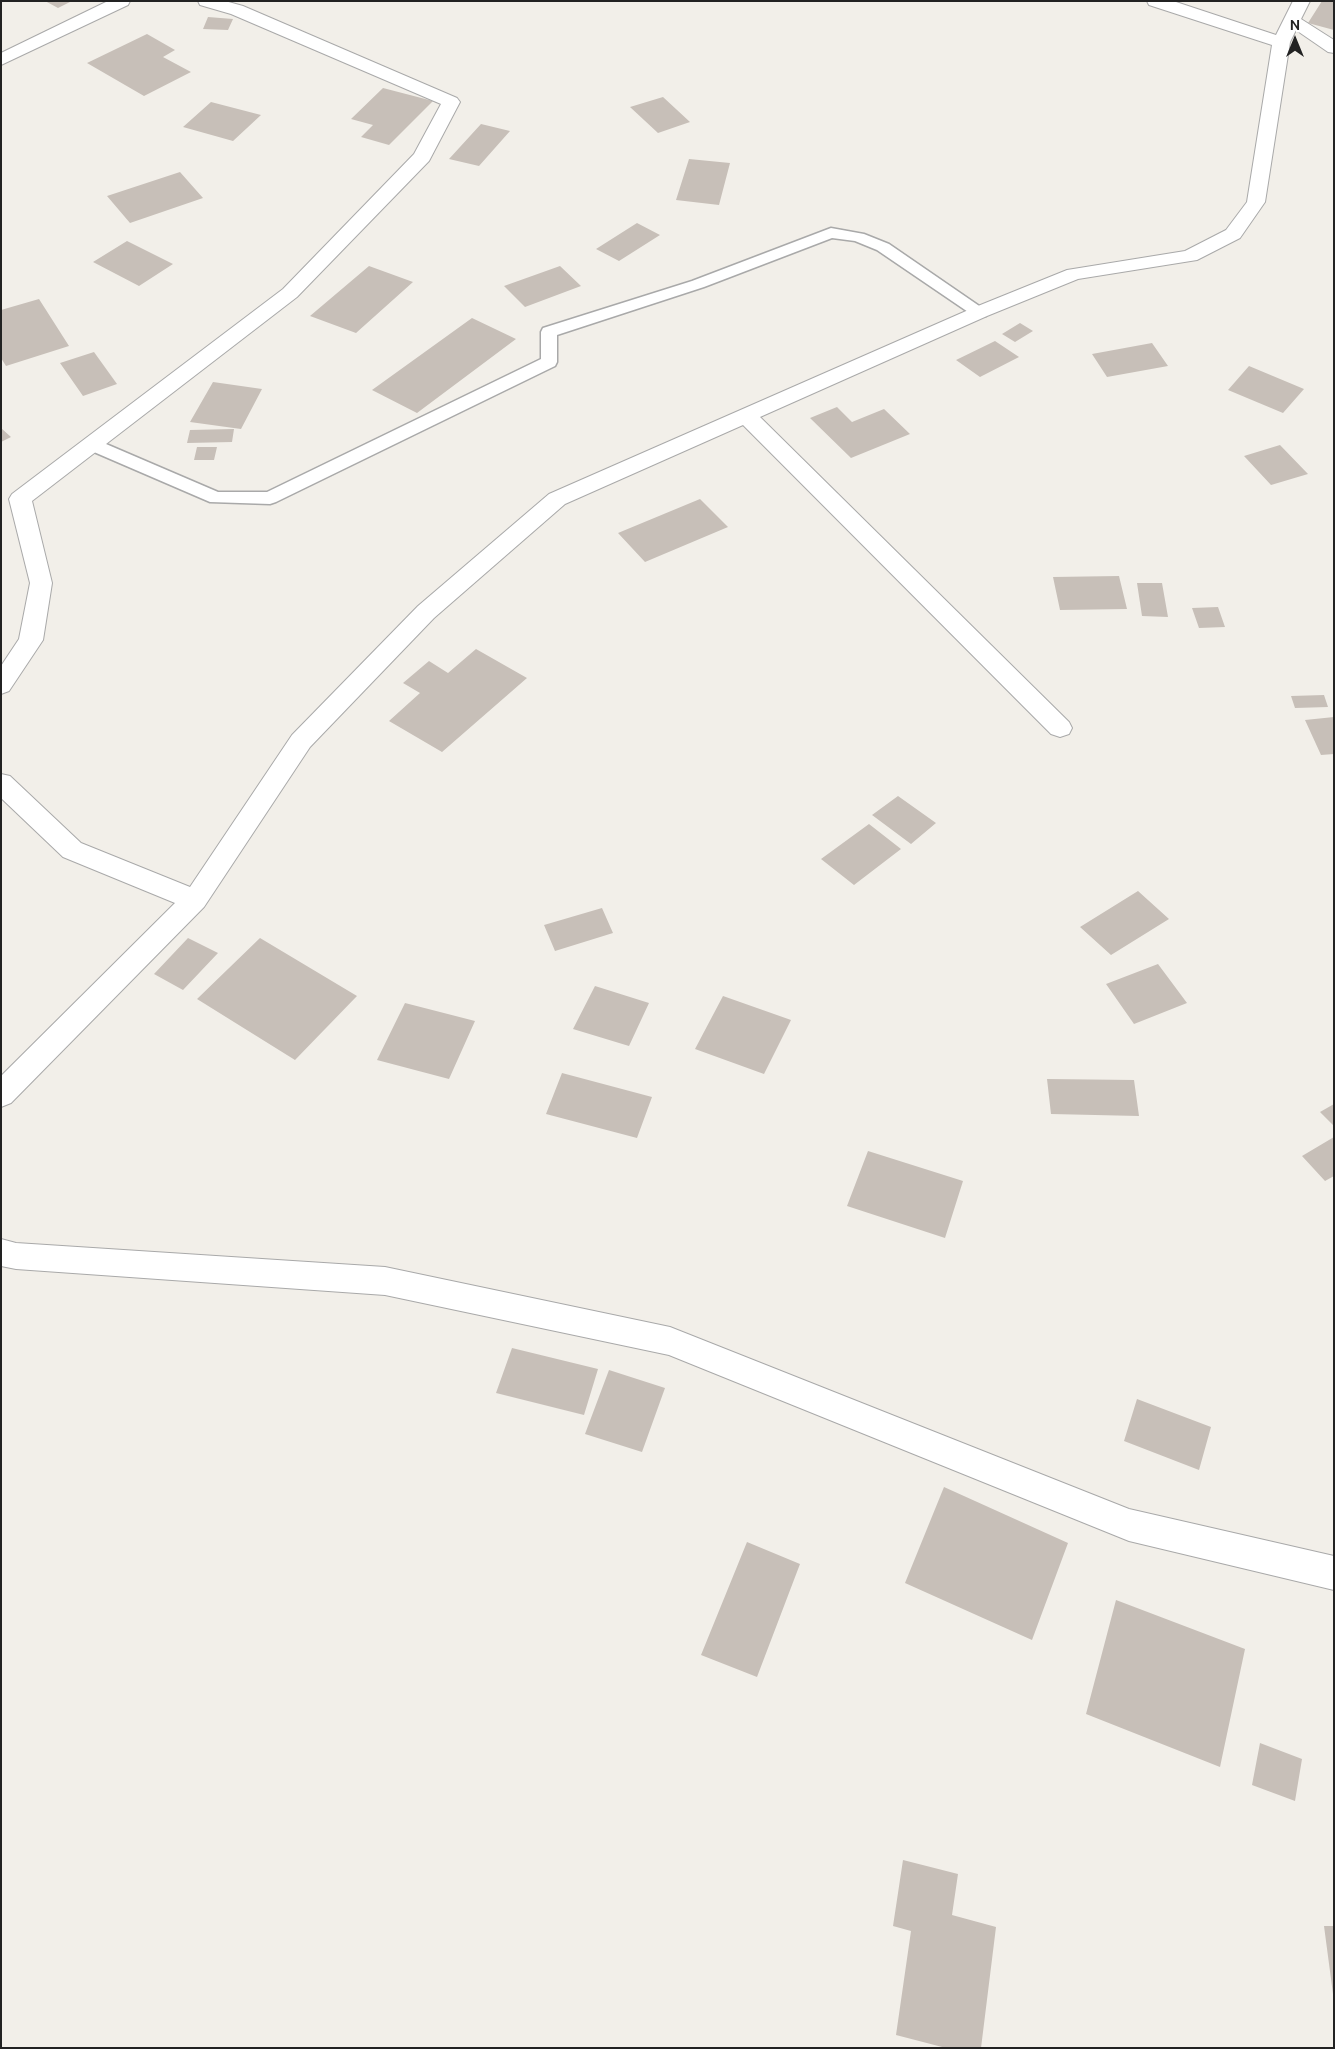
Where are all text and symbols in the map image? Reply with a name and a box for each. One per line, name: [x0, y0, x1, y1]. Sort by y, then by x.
north arrow: [1270, 15, 1320, 65]
text: N: [1290, 17, 1300, 33]

